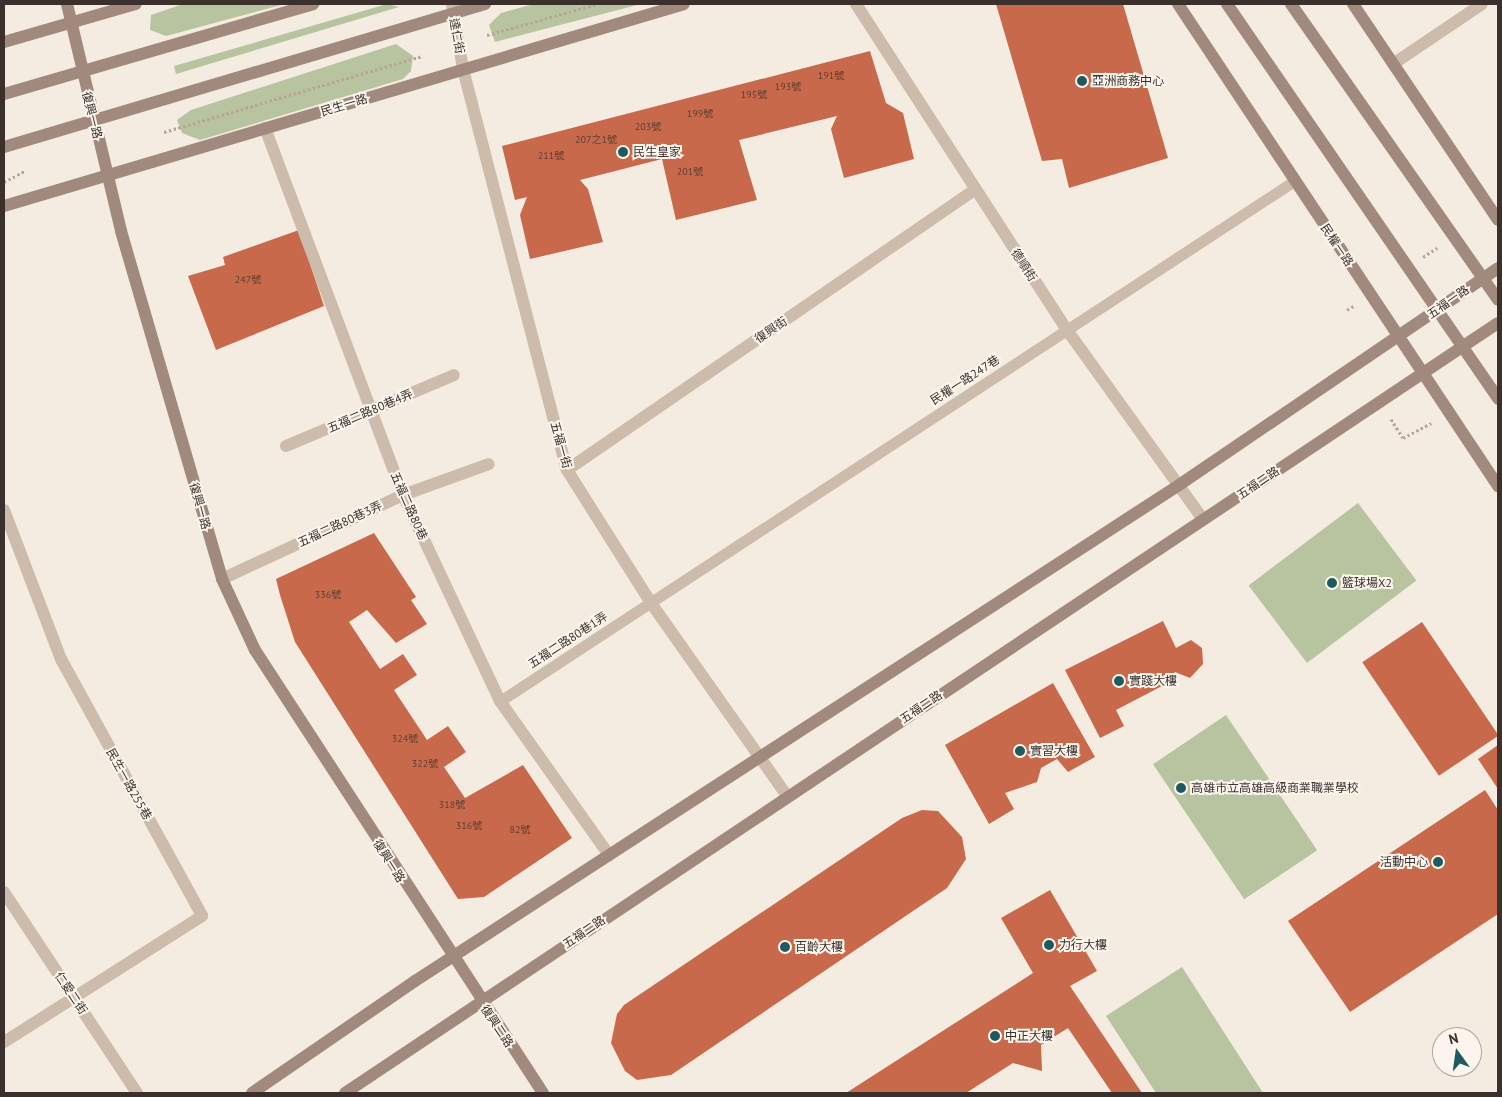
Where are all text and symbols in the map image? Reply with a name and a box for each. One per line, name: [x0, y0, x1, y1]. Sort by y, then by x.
street label: 達仁街: [447, 17, 467, 55]
house number: 191號: [818, 70, 844, 82]
place label: 亞洲商務中心: [1092, 74, 1164, 88]
marker: 亞洲商務中心: [1076, 75, 1088, 87]
house number: 193號: [775, 81, 801, 93]
house number: 195號: [741, 89, 767, 101]
street label: 復興一路: [79, 90, 105, 140]
street label: 民生一路: [319, 91, 369, 119]
house number: 199號: [687, 108, 713, 120]
house number: 203號: [635, 121, 661, 133]
house number: 207之1號: [575, 134, 617, 146]
place label: 民生皇家: [633, 145, 681, 159]
marker: 民生皇家: [617, 146, 629, 158]
house number: 211號: [538, 150, 564, 162]
house number: 201號: [677, 166, 703, 178]
street label: 民權一路: [1318, 221, 1356, 269]
street label: 德順街: [1008, 246, 1040, 284]
house number: 247號: [235, 274, 261, 286]
street label: 五福一路: [1424, 282, 1472, 322]
street label: 復興街: [752, 314, 790, 346]
street label: 民權一路247巷: [928, 352, 1002, 408]
street label: 五福二路80巷4弄: [325, 386, 415, 436]
street label: 五福一街: [547, 420, 575, 470]
street label: 五福二路: [1234, 464, 1282, 502]
street label: 五福二路80巷: [388, 470, 430, 542]
street label: 復興一路: [186, 481, 214, 531]
street label: 五福二路80巷3弄: [295, 498, 385, 550]
place label: 籃球場X2: [1342, 576, 1392, 590]
marker: 籃球場X2: [1326, 577, 1338, 589]
house number: 336號: [315, 589, 341, 601]
street label: 五福二路80巷1弄: [526, 609, 610, 671]
place label: 實踐大樓: [1129, 674, 1177, 688]
marker: 實踐大樓: [1113, 675, 1125, 687]
street label: 五福二路: [897, 688, 945, 726]
house number: 324號: [392, 733, 418, 745]
place label: 實習大樓: [1030, 744, 1078, 758]
marker: 實習大樓: [1014, 745, 1026, 757]
street label: 民生一路255巷: [103, 746, 155, 822]
house number: 322號: [412, 758, 438, 770]
place label: 高雄市立高雄高級商業職業學校: [1191, 781, 1359, 795]
marker: 高雄市立高雄高級商業職業學校: [1175, 782, 1187, 794]
house number: 318號: [439, 799, 465, 811]
house number: 316號: [456, 820, 482, 832]
house number: 82號: [510, 824, 530, 836]
street label: 復興一路: [370, 837, 408, 885]
place label: 活動中心: [1380, 855, 1428, 869]
marker: 活動中心: [1432, 856, 1444, 868]
street label: 五福二路: [560, 913, 608, 951]
place label: 力行大樓: [1059, 938, 1107, 952]
marker: 力行大樓: [1043, 939, 1055, 951]
place label: 百齡大樓: [795, 940, 843, 954]
marker: 百齡大樓: [779, 941, 791, 953]
street label: 仁愛二街: [52, 969, 90, 1017]
street label: 復興二路: [478, 1002, 516, 1050]
north arrow: [1432, 1027, 1482, 1077]
place label: 中正大樓: [1005, 1029, 1053, 1043]
text: N: [1447, 1029, 1460, 1048]
marker: 中正大樓: [989, 1030, 1001, 1042]

